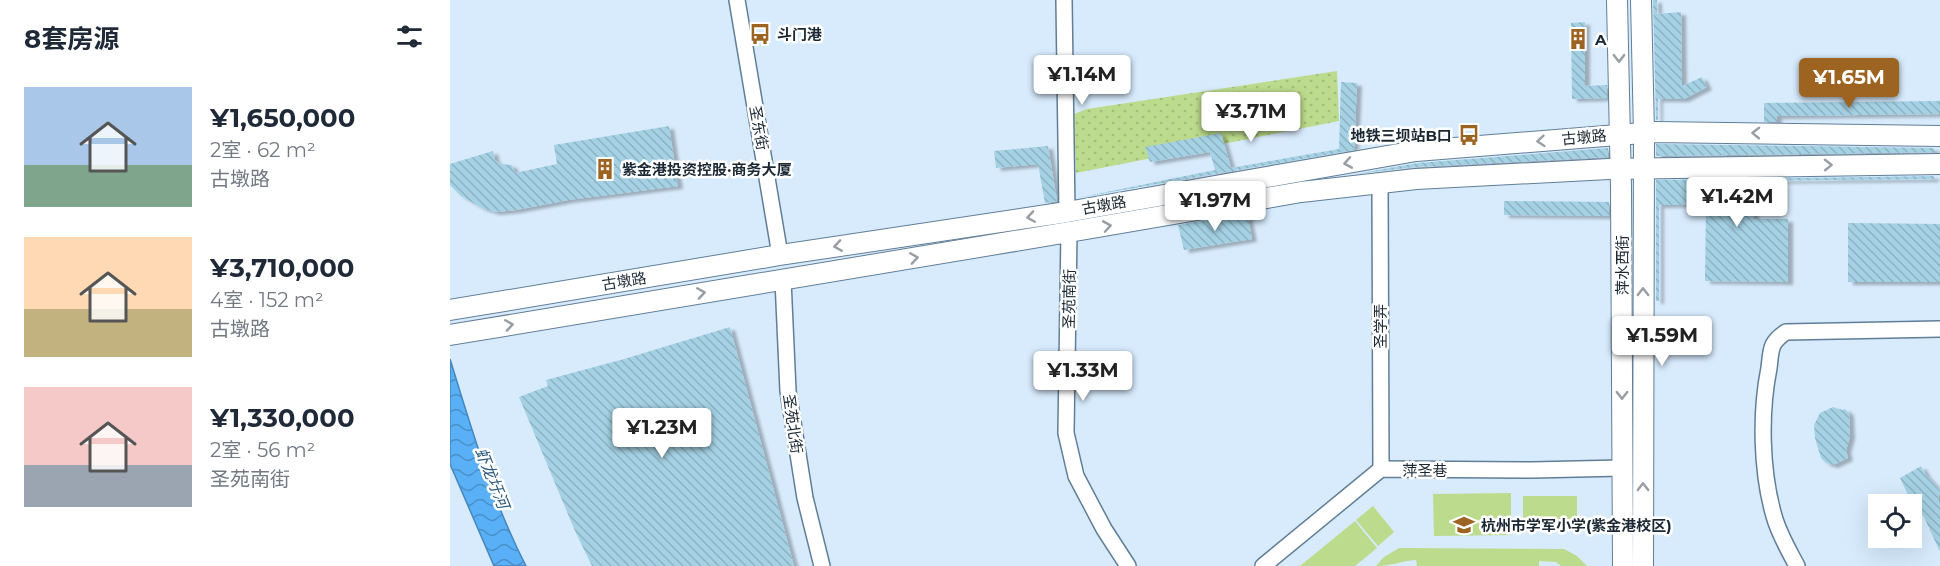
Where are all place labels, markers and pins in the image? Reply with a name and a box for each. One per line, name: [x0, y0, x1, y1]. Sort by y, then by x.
bus stop icon: 斗门港: [748, 22, 772, 46]
place label: 斗门港: [777, 25, 822, 44]
building icon: A: [1566, 27, 1590, 51]
place label: A: [1594, 30, 1607, 49]
pin: ¥1.14M: [1033, 55, 1131, 106]
pin: ¥1.65M: [1800, 58, 1898, 109]
pin: ¥3.71M: [1202, 92, 1300, 143]
bus stop icon: 地铁三坝站B口: [1457, 123, 1481, 147]
place label: 地铁三坝站B口: [1351, 126, 1452, 145]
building icon: 紫金港投资控股·商务大厦: [593, 157, 617, 181]
place label: 紫金港投资控股·商务大厦: [622, 160, 792, 179]
pin: ¥1.42M: [1688, 177, 1786, 228]
pin: ¥1.97M: [1166, 181, 1264, 232]
pin: ¥1.59M: [1613, 316, 1711, 367]
pin: ¥1.33M: [1034, 351, 1132, 402]
pin: ¥1.23M: [613, 408, 711, 459]
school or university icon: 杭州市学军小学(紫金港校区): [1452, 513, 1476, 537]
place label: 杭州市学军小学(紫金港校区): [1481, 516, 1672, 535]

